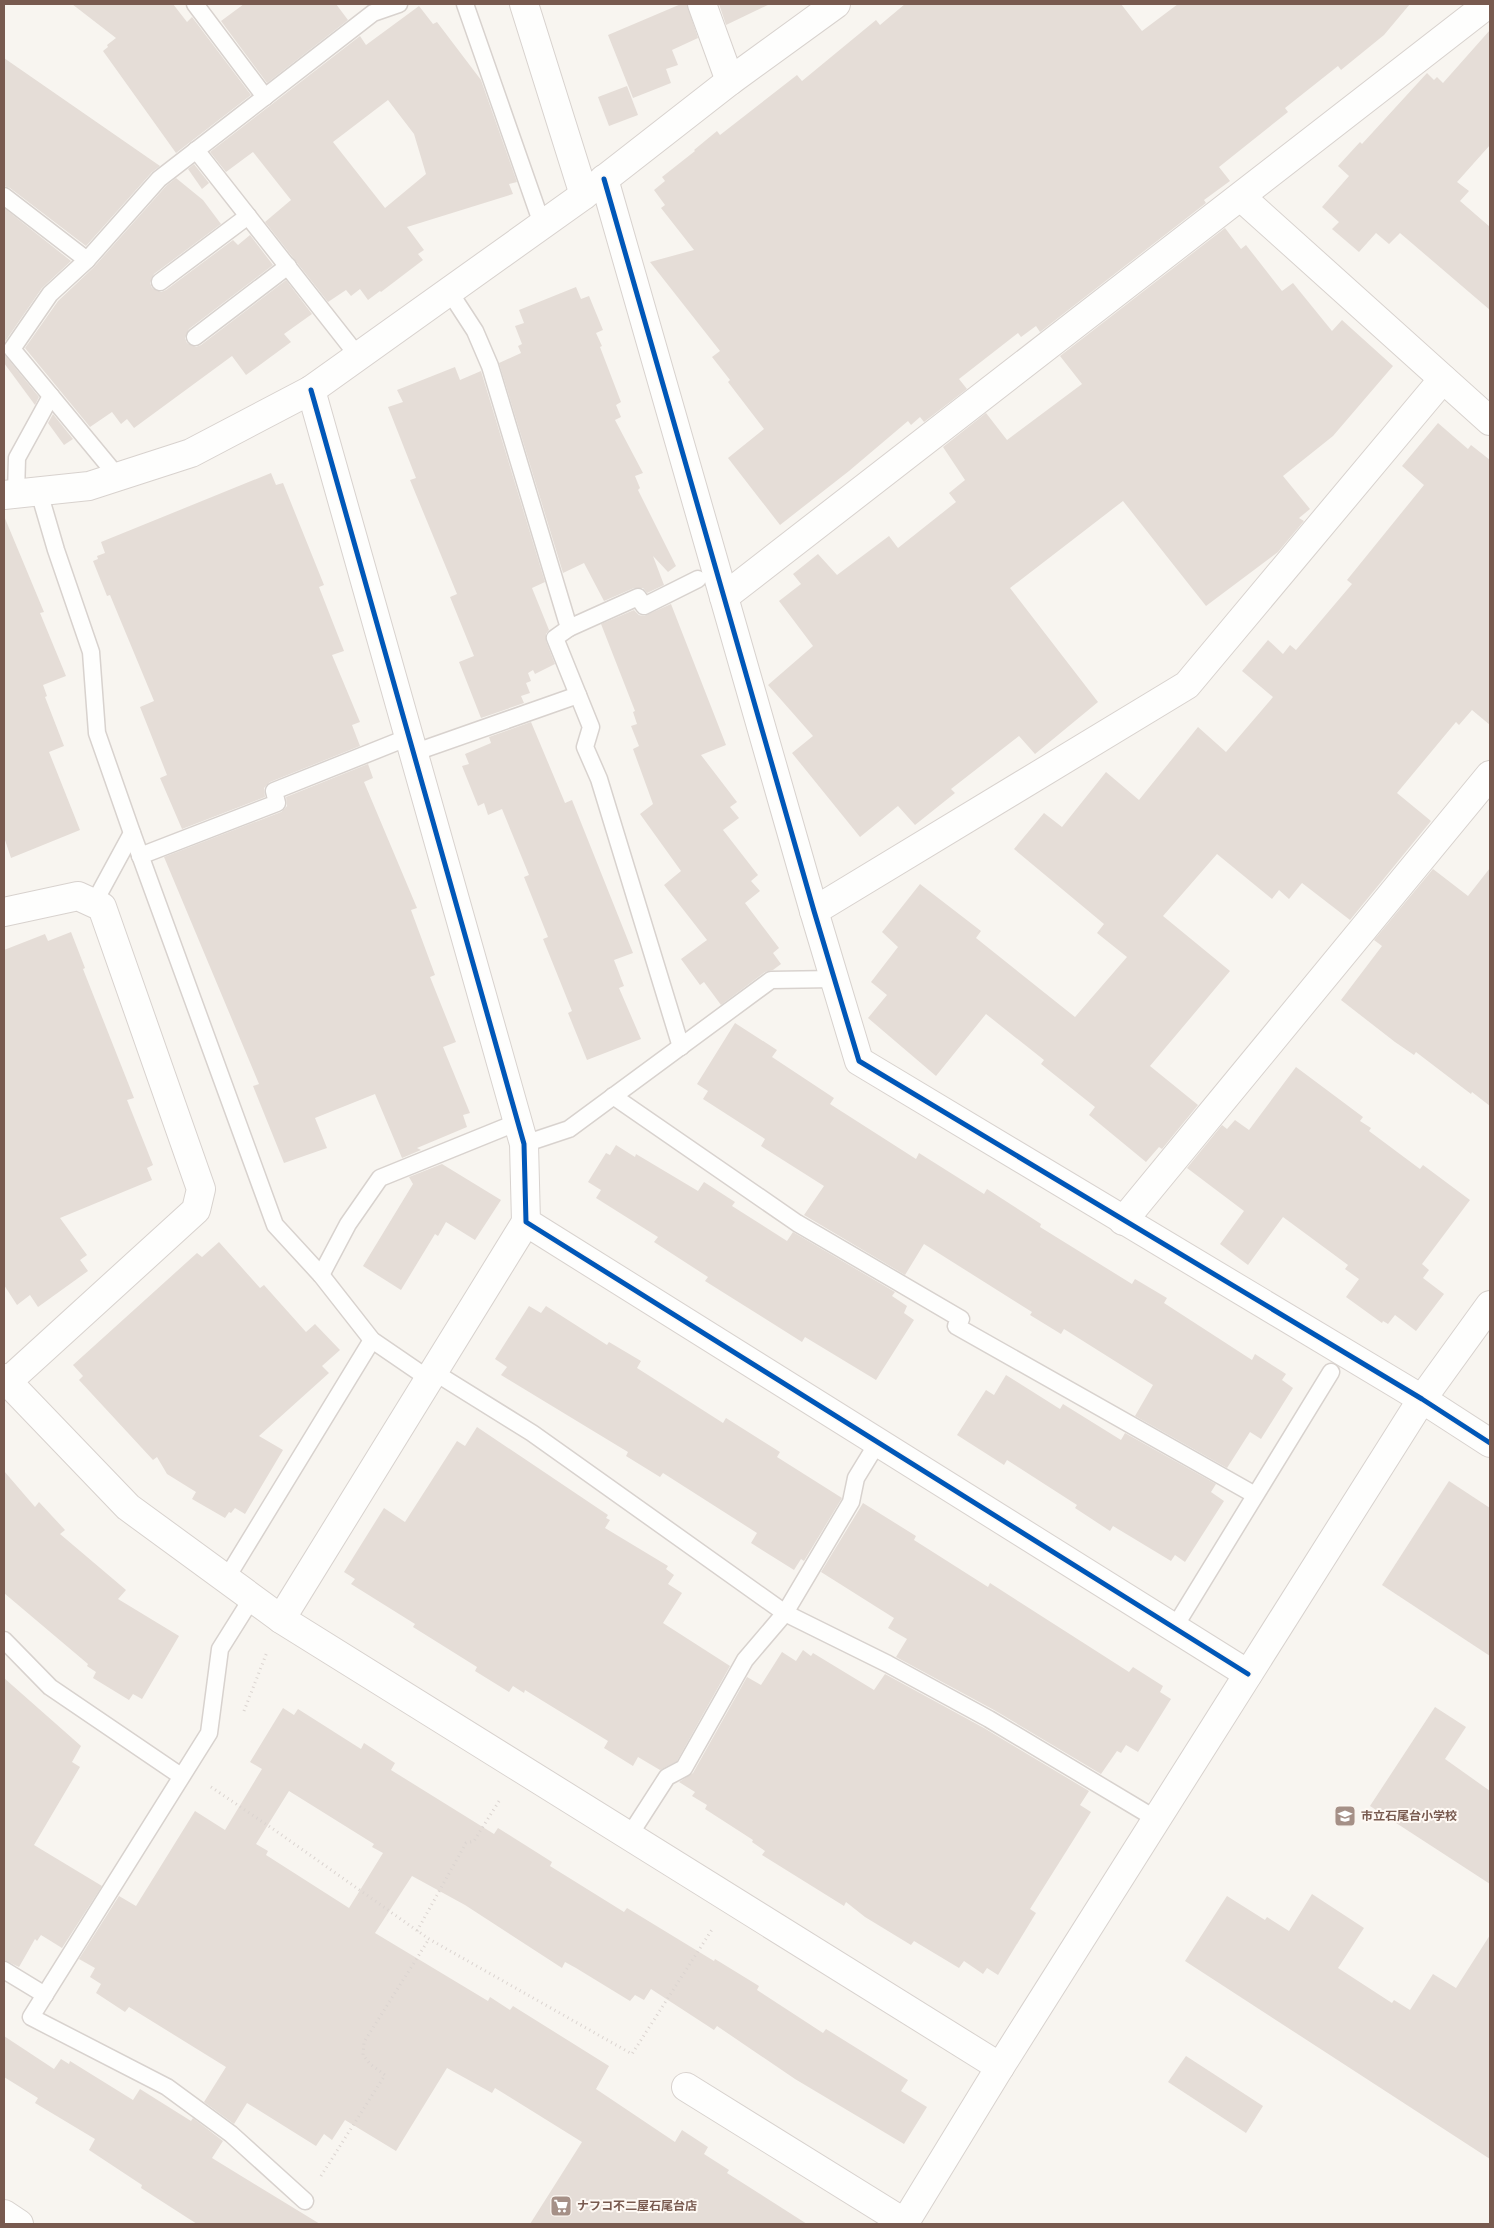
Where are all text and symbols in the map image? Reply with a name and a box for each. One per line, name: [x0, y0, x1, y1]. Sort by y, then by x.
school or university icon: 市立石尾台小学校: [1333, 1804, 1357, 1828]
place label: 市立石尾台小学校: [1361, 1809, 1457, 1823]
supermarket icon: ナフコ不二屋石尾台店: [549, 2194, 573, 2218]
place label: ナフコ不二屋石尾台店: [577, 2199, 697, 2213]

